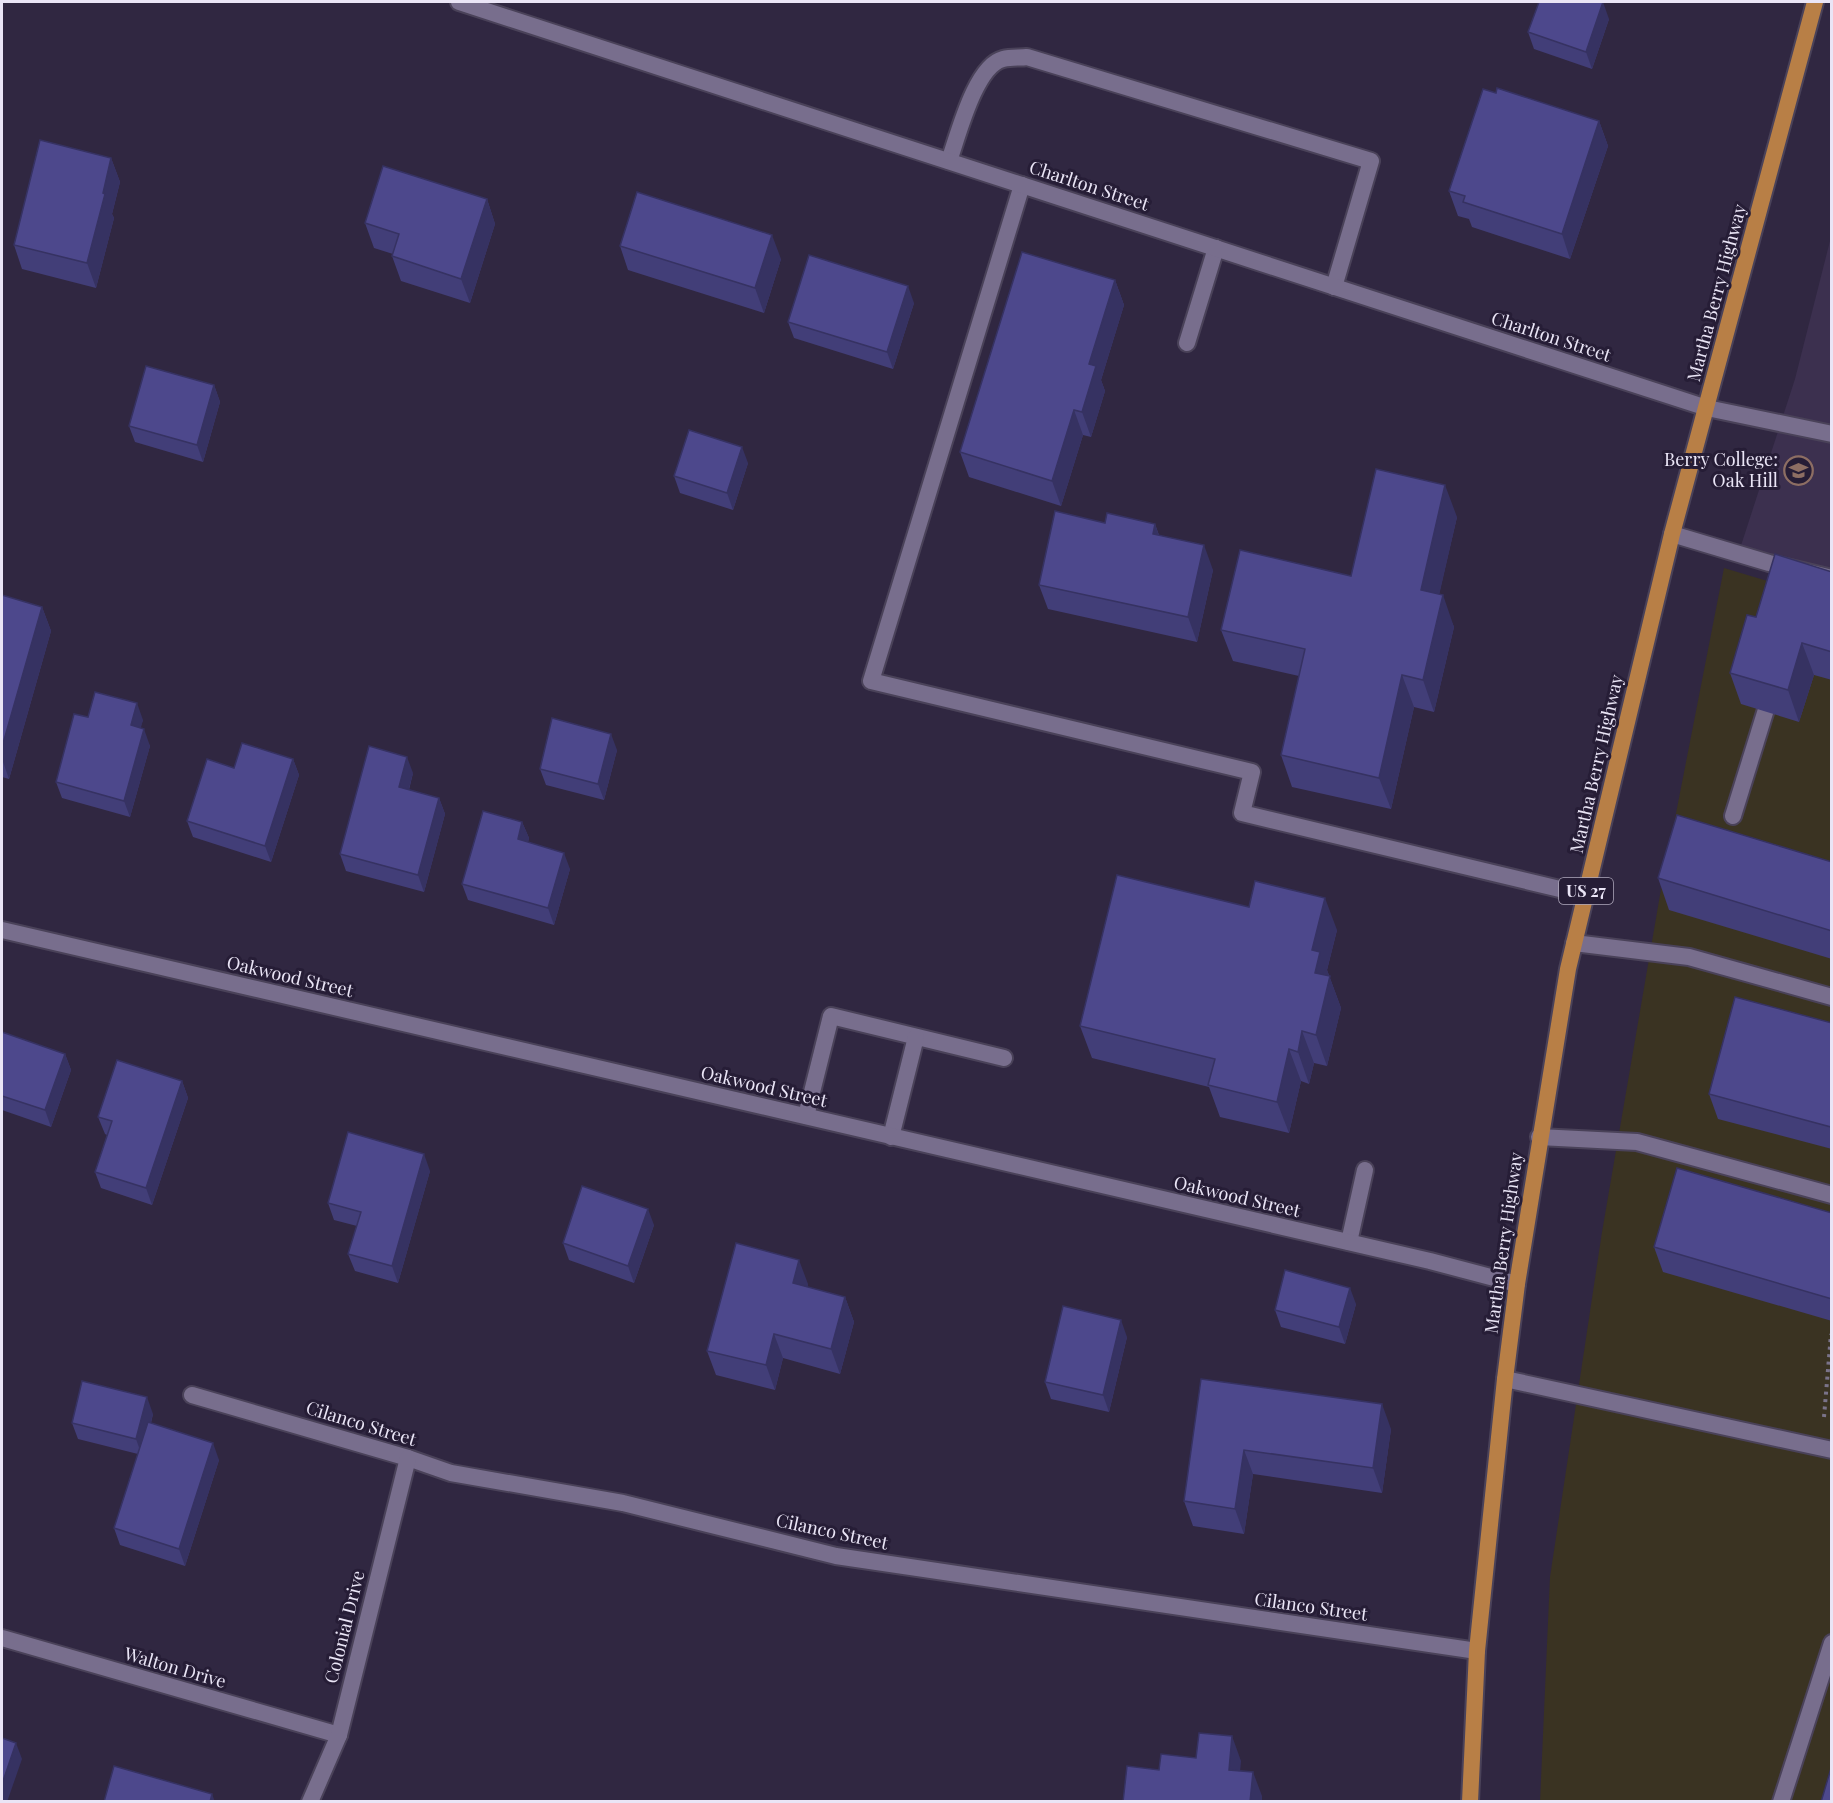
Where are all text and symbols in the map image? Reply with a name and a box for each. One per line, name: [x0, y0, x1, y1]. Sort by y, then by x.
street label: Charlton Street: [1026, 154, 1153, 216]
street label: Martha Berry Highway: [1681, 201, 1751, 384]
street label: Charlton Street: [1488, 305, 1615, 367]
place label: Berry College: Oak Hill: [1664, 447, 1778, 492]
school or university icon: Berry College: Oak Hill: [1783, 454, 1815, 486]
street label: Martha Berry Highway: [1564, 672, 1628, 855]
road number: US 27: [1559, 878, 1613, 904]
street label: Oakwood Street: [225, 950, 356, 1002]
street label: Oakwood Street: [699, 1060, 830, 1112]
street label: Martha Berry Highway: [1478, 1151, 1528, 1335]
street label: Oakwood Street: [1172, 1170, 1303, 1222]
street label: Cilanco Street: [303, 1395, 420, 1451]
street label: Cilanco Street: [774, 1507, 891, 1555]
street label: Colonial Drive: [318, 1568, 370, 1686]
street label: Cilanco Street: [1253, 1586, 1370, 1626]
street label: Walton Drive: [121, 1641, 229, 1693]

